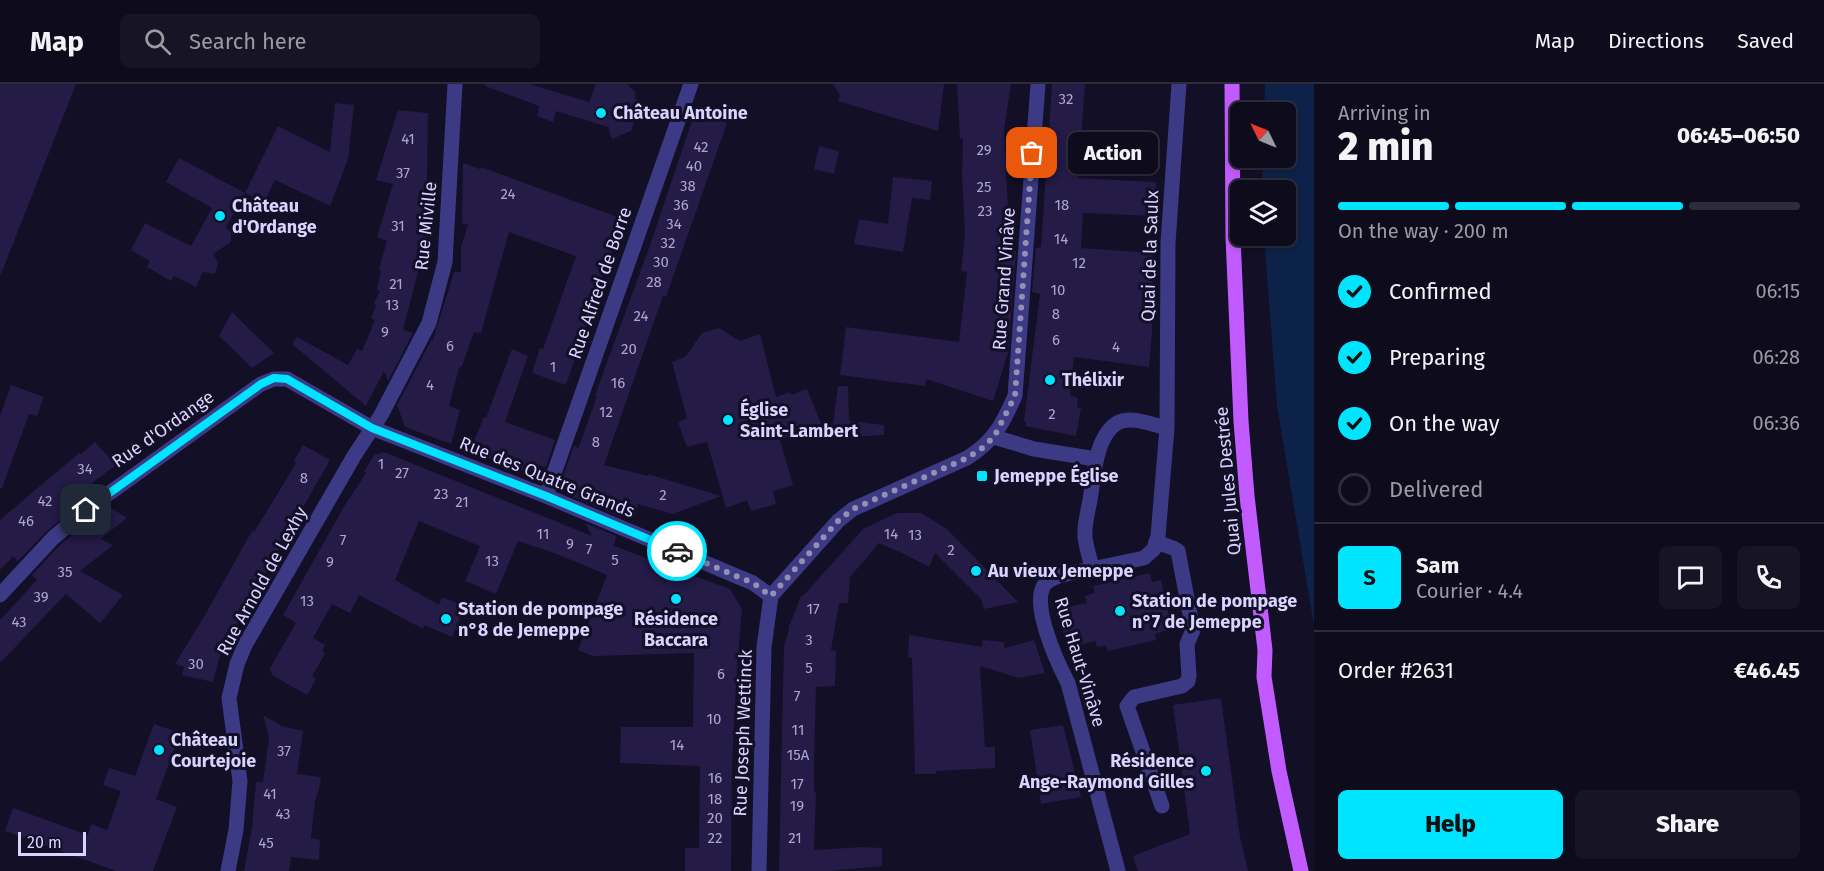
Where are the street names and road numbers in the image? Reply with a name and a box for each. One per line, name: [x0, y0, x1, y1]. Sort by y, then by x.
street label: Rue Miville: [410, 180, 442, 272]
street label: Quai de la Saulx: [1137, 190, 1163, 322]
street label: Rue Alfred de Borre: [564, 204, 636, 362]
street label: Rue Grand Vinâve: [988, 207, 1020, 351]
street label: Rue d'Ordange: [108, 386, 218, 472]
street label: Quai Jules Destrée: [1211, 406, 1245, 556]
street label: Rue des Quatre Grands: [456, 432, 638, 522]
street label: Rue Arnold de Lexhy: [212, 503, 312, 659]
street label: Rue Haut-Vinâve: [1050, 594, 1110, 730]
street label: Rue Joseph Wettinck: [729, 648, 757, 817]

